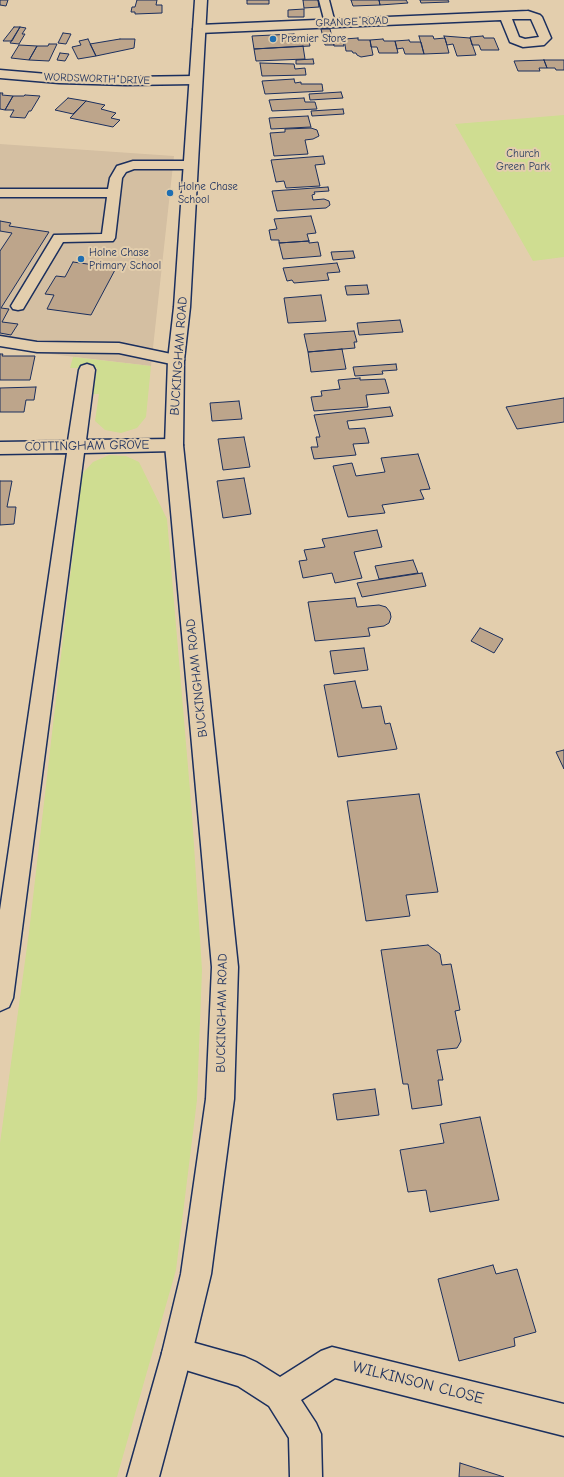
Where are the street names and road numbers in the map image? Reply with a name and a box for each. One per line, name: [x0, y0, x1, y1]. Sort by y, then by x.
street label: GRANGE ROAD: [315, 14, 389, 30]
street label: WORDSWORTH DRIVE: [44, 71, 150, 87]
street label: BUCKINGHAM ROAD: [167, 296, 191, 416]
street label: COTTINGHAM GROVE: [25, 437, 149, 455]
street label: BUCKINGHAM ROAD: [183, 618, 211, 738]
street label: BUCKINGHAM ROAD: [213, 953, 231, 1073]
street label: WILKINSON CLOSE: [350, 1357, 486, 1409]

